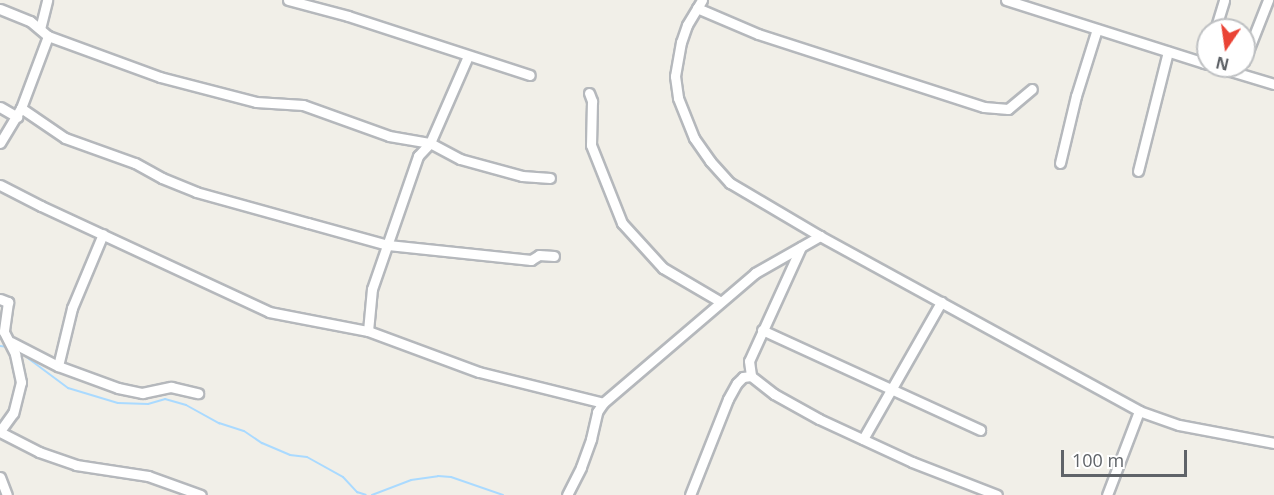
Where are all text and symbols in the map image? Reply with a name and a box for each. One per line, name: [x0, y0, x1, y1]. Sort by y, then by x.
north arrow: [1196, 18, 1256, 78]
text: N: [1214, 51, 1231, 76]
scale bar: [1064, 438, 1190, 476]
text: 100 m: [1072, 448, 1124, 472]

